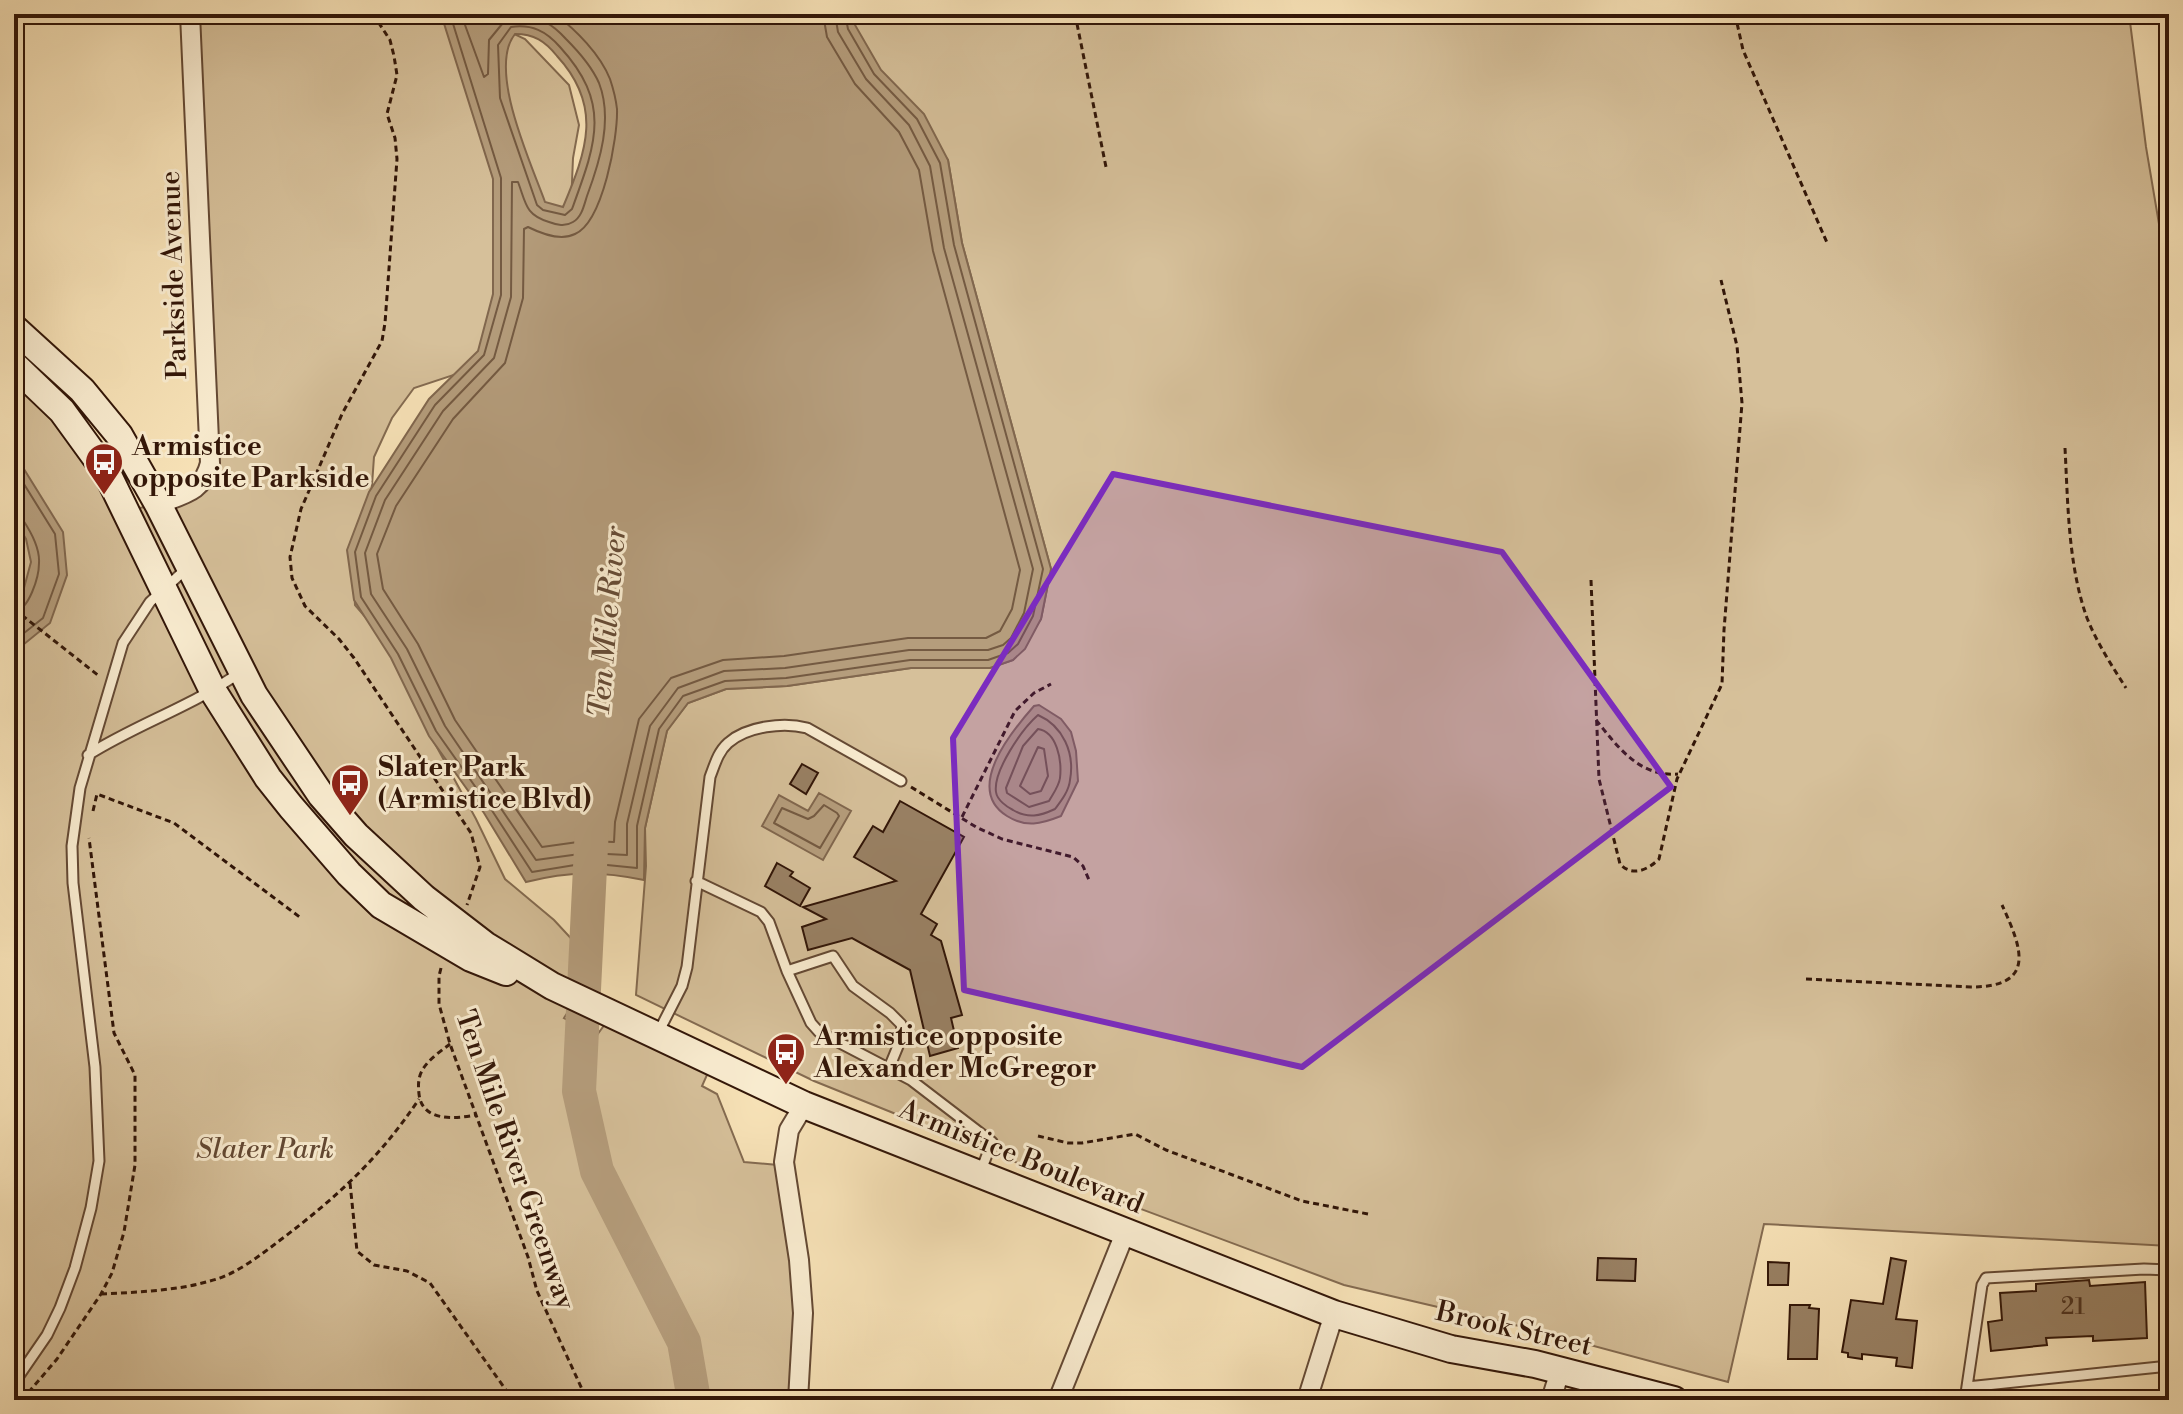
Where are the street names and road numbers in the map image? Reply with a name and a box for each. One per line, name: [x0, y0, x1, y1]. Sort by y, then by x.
street label: Parkside Avenue: [153, 170, 195, 380]
street label: Ten Mile River Greenway: [447, 1006, 583, 1315]
street label: Armistice Boulevard: [893, 1092, 1149, 1222]
street label: Brook Street: [1431, 1294, 1596, 1364]

